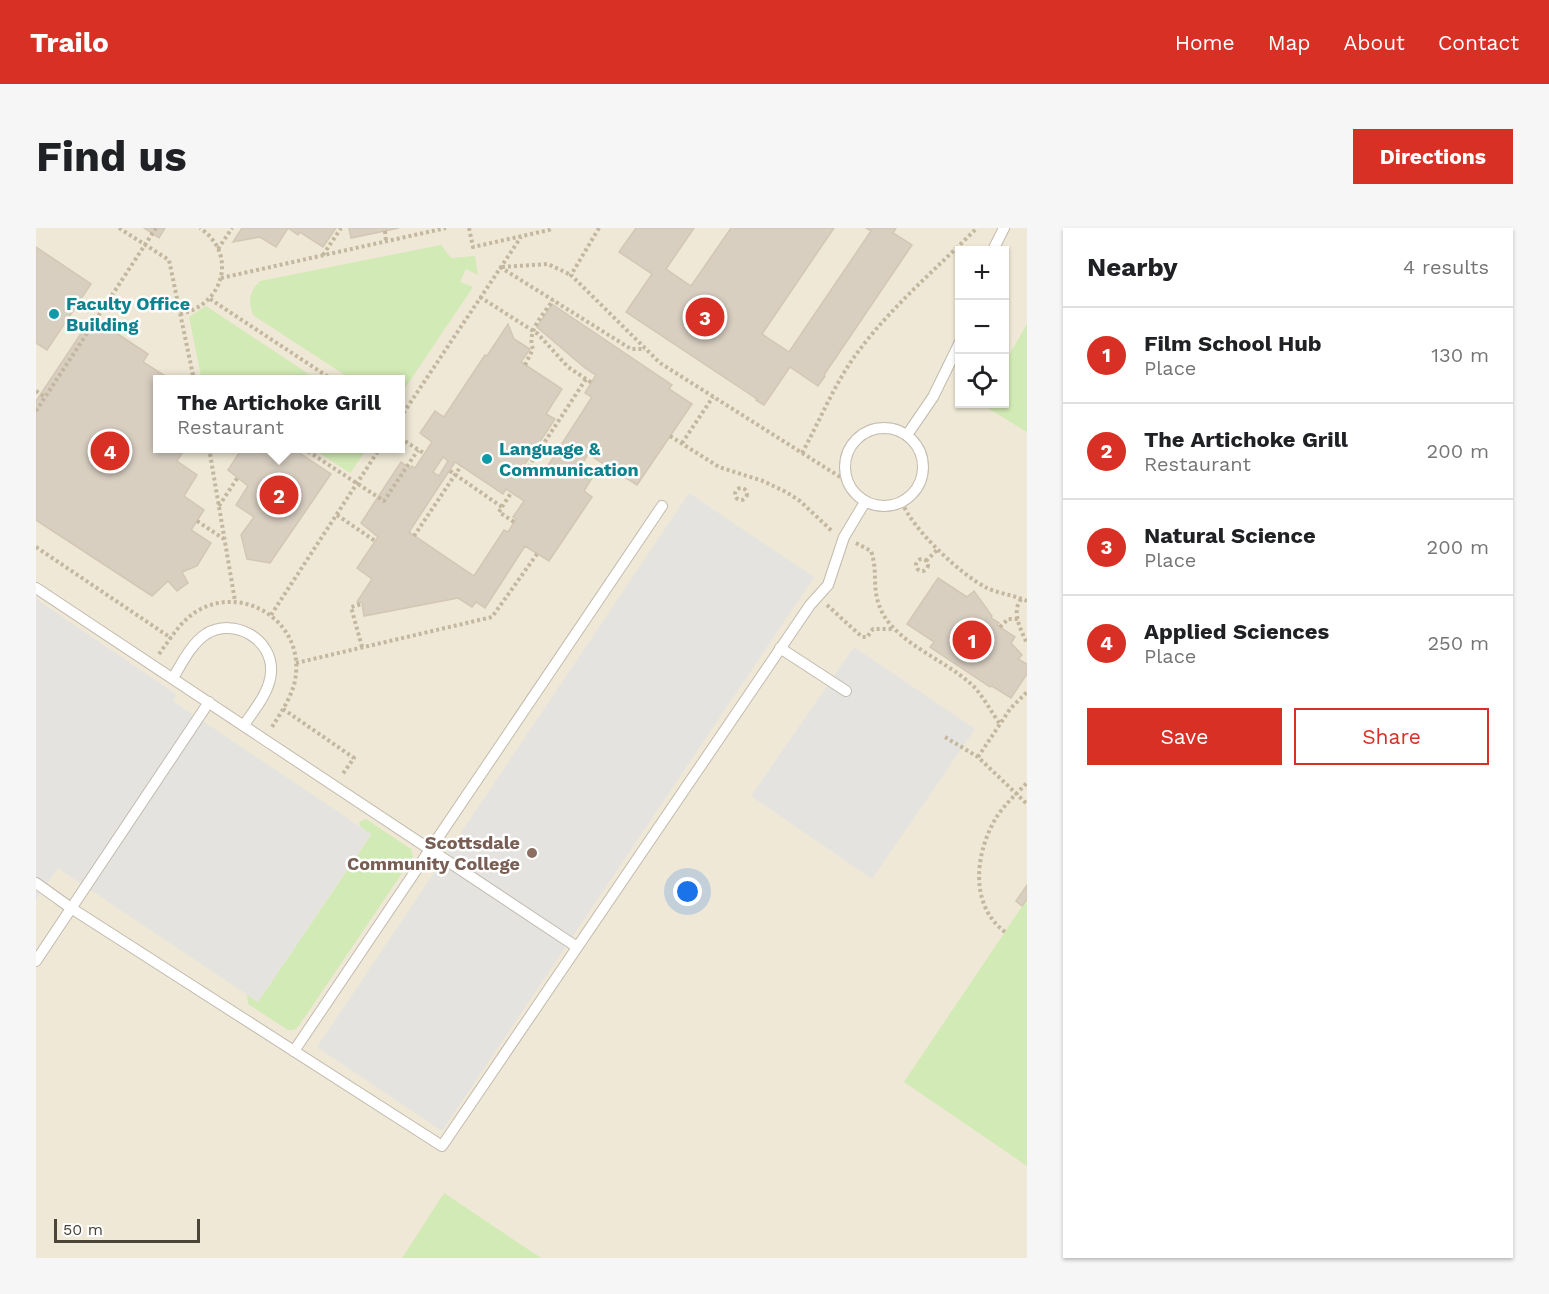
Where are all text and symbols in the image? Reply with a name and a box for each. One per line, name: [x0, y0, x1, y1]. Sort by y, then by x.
text: Trailo: [30, 26, 109, 59]
text: Home: [1175, 30, 1235, 55]
text: Map: [1268, 30, 1311, 55]
text: About: [1344, 30, 1405, 55]
text: Contact: [1438, 30, 1519, 55]
button: Directions: [1353, 129, 1513, 184]
text: Find us: [36, 132, 187, 181]
map controls: [955, 246, 1009, 408]
button: +: [955, 246, 1009, 300]
text: Nearby: [1087, 252, 1178, 282]
text: 4 results: [1403, 255, 1489, 279]
place label: Faculty Office Building: [66, 293, 190, 335]
pin: 3: [686, 294, 724, 340]
button: −: [955, 300, 1009, 354]
marker: Faculty Office Building: [47, 307, 61, 321]
text: Film School Hub: [1144, 331, 1322, 356]
text: 1: [1102, 343, 1111, 367]
text: 130 m: [1431, 343, 1489, 367]
button: locate: [955, 354, 1009, 408]
text: Place: [1144, 356, 1196, 380]
popup: [153, 375, 405, 453]
text: The Artichoke Grill: [177, 390, 381, 415]
text: Restaurant: [177, 415, 284, 439]
text: The Artichoke Grill: [1144, 427, 1348, 452]
pin: 4: [90, 428, 130, 474]
place label: Language & Communication: [499, 438, 639, 480]
text: 2: [1101, 439, 1112, 463]
text: 200 m: [1427, 439, 1489, 463]
marker: Language & Communication: [480, 452, 494, 466]
text: Restaurant: [1144, 452, 1251, 476]
pin: 2: [260, 472, 298, 518]
text: Natural Science: [1144, 523, 1316, 548]
text: 3: [1101, 535, 1112, 559]
text: 200 m: [1427, 535, 1489, 559]
text: Place: [1144, 548, 1196, 572]
pin: 1: [952, 618, 992, 662]
text: Applied Sciences: [1144, 619, 1329, 644]
text: 4: [1100, 631, 1113, 655]
text: 250 m: [1427, 631, 1489, 655]
text: Place: [1144, 644, 1196, 668]
button: Save: [1087, 708, 1282, 765]
button: Share: [1294, 708, 1489, 765]
place label: Scottsdale Community College: [347, 832, 520, 874]
marker: Scottsdale Community College: [525, 846, 539, 860]
your location: [673, 877, 702, 906]
scale bar: [54, 1216, 200, 1244]
text: 50 m: [63, 1220, 103, 1239]

